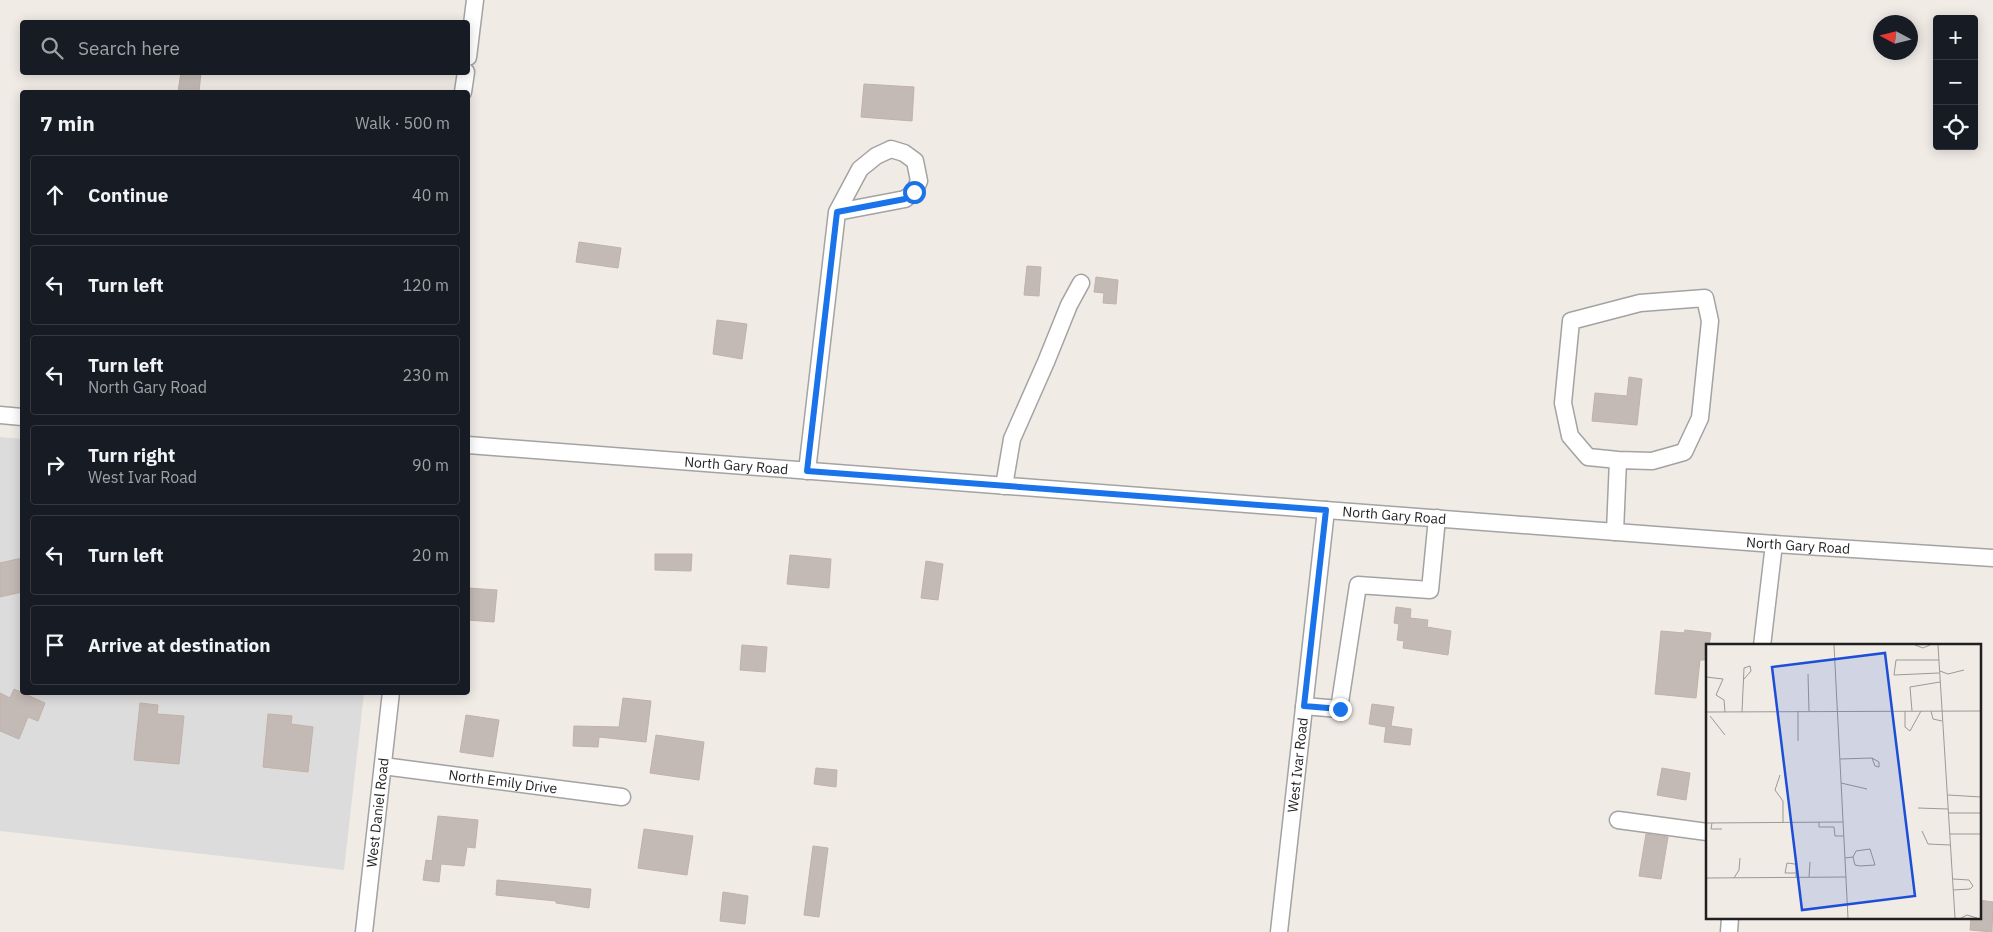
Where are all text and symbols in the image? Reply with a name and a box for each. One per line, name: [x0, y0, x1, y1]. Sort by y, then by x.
north arrow: [1873, 15, 1918, 60]
map controls: [1933, 15, 1978, 150]
button: +: [1933, 15, 1978, 60]
search box: [20, 20, 470, 75]
icon: search: [38, 34, 66, 62]
text: Search here: [78, 36, 180, 60]
button: −: [1933, 60, 1978, 105]
button: locate: [1933, 105, 1978, 150]
text: 7 min: [40, 109, 95, 137]
text: Walk · 500 m: [355, 113, 450, 133]
icon: ahead: [41, 181, 69, 209]
route start: [903, 181, 926, 204]
text: Continue: [88, 183, 168, 207]
text: 40 m: [412, 185, 449, 205]
icon: left: [41, 271, 69, 299]
text: Turn left: [88, 273, 164, 297]
text: 120 m: [402, 275, 449, 295]
text: Turn left: [88, 353, 164, 377]
icon: left: [41, 361, 69, 389]
text: 230 m: [402, 365, 449, 385]
text: North Gary Road: [88, 377, 207, 397]
text: Turn right: [88, 443, 175, 467]
icon: right: [41, 451, 69, 479]
street label: North Gary Road: [684, 452, 789, 478]
text: 90 m: [412, 455, 449, 475]
text: West Ivar Road: [88, 467, 197, 487]
street label: North Gary Road: [1342, 502, 1447, 528]
street label: North Gary Road: [1746, 533, 1851, 558]
icon: left: [41, 541, 69, 569]
text: Turn left: [88, 543, 164, 567]
text: 20 m: [412, 545, 449, 565]
icon: arrive: [41, 631, 69, 659]
text: Arrive at destination: [88, 633, 271, 657]
inset map: [1706, 644, 1980, 920]
route end: [1329, 698, 1352, 721]
street label: West Ivar Road: [1283, 717, 1312, 813]
street label: West Daniel Road: [362, 757, 393, 869]
street label: North Emily Drive: [448, 766, 559, 798]

